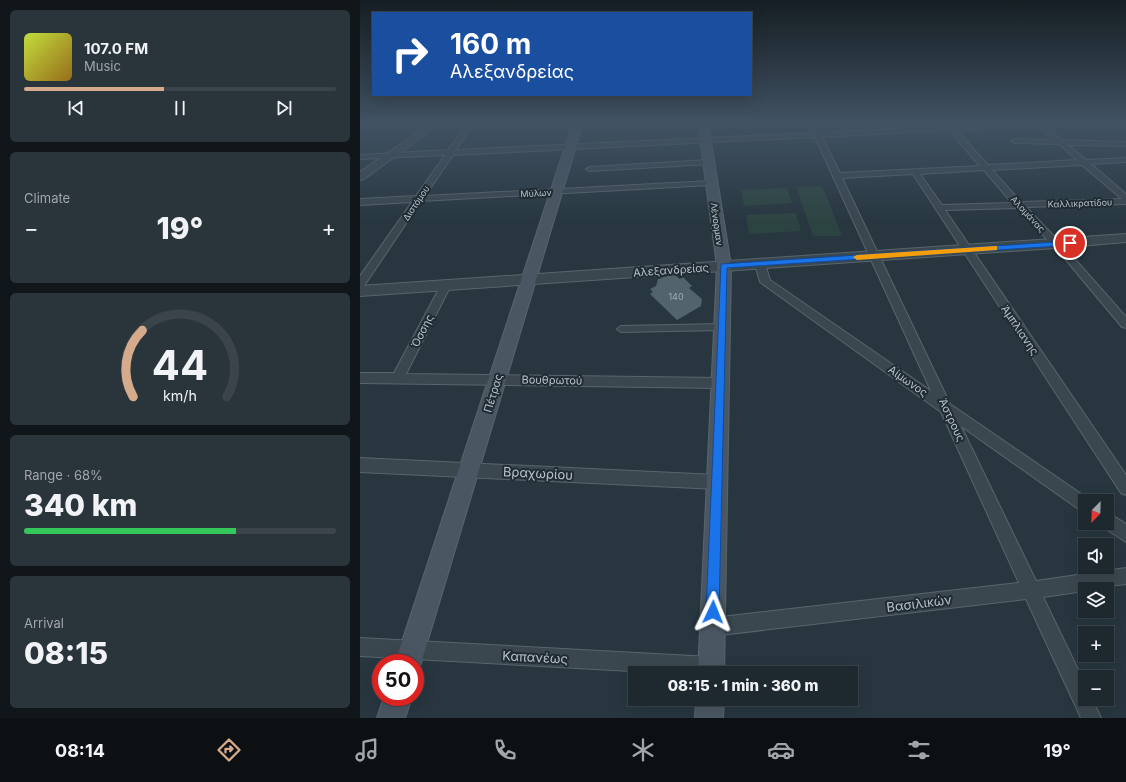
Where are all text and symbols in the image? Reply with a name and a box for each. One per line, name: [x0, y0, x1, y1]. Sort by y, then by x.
text: 160 m: [450, 27, 531, 61]
icon: right: [384, 28, 436, 80]
text: 107.0 FM: [84, 39, 148, 58]
text: Music: [84, 58, 121, 74]
text: Αλεξανδρείας: [450, 61, 574, 82]
icon: previous: [65, 97, 87, 119]
icon: pause: [169, 97, 191, 119]
icon: next: [273, 97, 295, 119]
street label: Διστόμου: [400, 183, 432, 223]
street label: Μύλων: [520, 187, 553, 199]
text: Climate: [24, 190, 70, 206]
street label: Αλαμάνας: [1008, 194, 1048, 234]
street label: Καλλικρατίδου: [1048, 196, 1112, 210]
street label: Λένορμαν: [709, 202, 726, 247]
text: 19°: [157, 210, 203, 246]
text: −: [24, 215, 39, 241]
text: +: [321, 215, 336, 241]
pin: [1053, 226, 1087, 260]
icon: arrive: [1059, 232, 1081, 254]
street label: Αλεξανδρείας: [633, 260, 709, 280]
house number: 140: [668, 291, 684, 302]
street label: Άμπλιανης: [998, 302, 1042, 358]
street label: Όσσης: [408, 312, 436, 350]
text: 44: [152, 340, 208, 390]
street label: Αίμωνος: [886, 362, 930, 400]
street label: Πέτρας: [481, 372, 505, 414]
street label: Βουθρωτού: [521, 372, 583, 388]
text: km/h: [163, 387, 197, 404]
street label: Άστρους: [936, 396, 968, 444]
street label: Βραχωρίου: [503, 463, 573, 483]
text: Range · 68%: [24, 467, 103, 483]
text: 340 km: [24, 487, 137, 523]
north arrow: [1078, 494, 1114, 530]
map controls: [1078, 494, 1114, 706]
button: sound: [1078, 538, 1114, 574]
button: layers: [1078, 582, 1114, 618]
position arrow: [692, 591, 734, 633]
street label: Βασιλικών: [885, 591, 953, 615]
text: Arrival: [24, 615, 64, 631]
button: +: [1078, 626, 1114, 662]
text: 08:15: [24, 635, 108, 671]
street label: Καπανέως: [502, 647, 568, 667]
speed limit sign: 50: [372, 654, 424, 706]
button: −: [1078, 670, 1114, 706]
text: 08:15 · 1 min · 360 m: [668, 676, 818, 695]
icon: directions: [215, 736, 243, 764]
icon: music: [353, 736, 381, 764]
icon: phone: [491, 736, 519, 764]
icon: climate: [629, 736, 657, 764]
icon: car: [767, 736, 795, 764]
icon: filters: [905, 736, 933, 764]
text: 08:14: [55, 740, 105, 761]
text: 19°: [1043, 740, 1071, 761]

